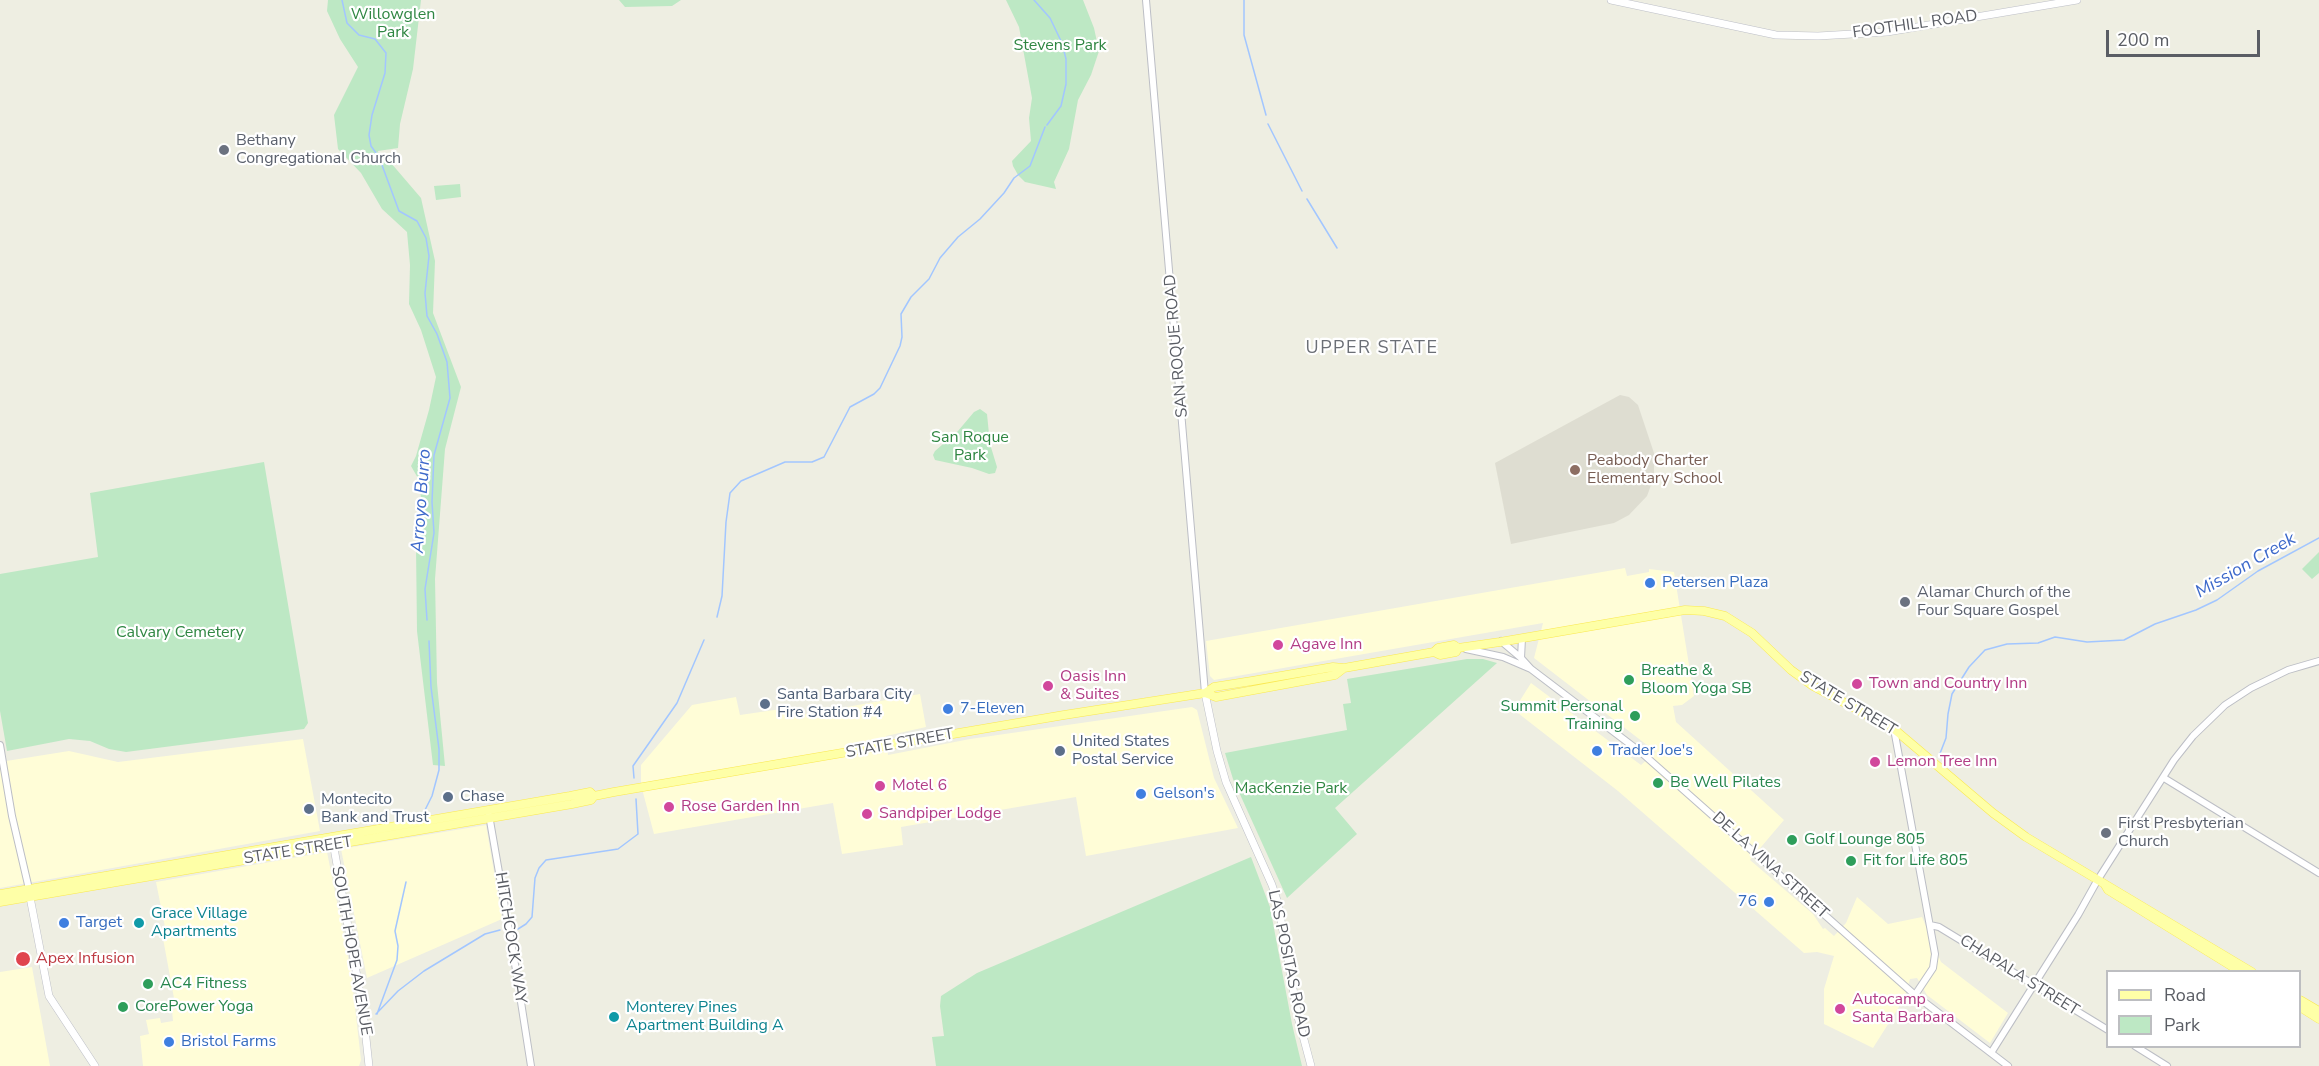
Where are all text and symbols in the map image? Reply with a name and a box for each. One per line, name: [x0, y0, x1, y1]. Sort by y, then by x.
park label: Willowglen Park: [351, 5, 435, 43]
street label: FOOTHILL ROAD: [1851, 7, 1979, 43]
scale bar: [2109, 18, 2264, 56]
text: 200 m: [2117, 28, 2169, 52]
park label: Stevens Park: [1013, 36, 1107, 56]
place label: Bethany Congregational Church: [236, 131, 401, 169]
marker: Bethany Congregational Church: [217, 143, 231, 157]
street label: SAN ROQUE ROAD: [1161, 273, 1193, 419]
district label: UPPER STATE: [1306, 338, 1438, 360]
park label: San Roque Park: [931, 428, 1009, 466]
water label: Arroyo Burro: [408, 448, 436, 554]
place label: Peabody Charter Elementary School: [1587, 451, 1722, 489]
marker: Peabody Charter Elementary School: [1568, 463, 1582, 477]
water label: Mission Creek: [2192, 529, 2300, 603]
place label: Petersen Plaza: [1662, 573, 1769, 593]
marker: Petersen Plaza: [1643, 576, 1657, 590]
place label: Alamar Church of the Four Square Gospel: [1917, 583, 2070, 621]
marker: Alamar Church of the Four Square Gospel: [1898, 595, 1912, 609]
park label: Calvary Cemetery: [116, 623, 244, 643]
place label: Agave Inn: [1290, 635, 1362, 655]
marker: Agave Inn: [1271, 638, 1285, 652]
place label: Breathe & Bloom Yoga SB: [1641, 661, 1752, 699]
place label: Oasis Inn & Suites: [1060, 667, 1126, 705]
street label: STATE STREET: [1796, 668, 1900, 740]
marker: Breathe & Bloom Yoga SB: [1622, 673, 1636, 687]
place label: Town and Country Inn: [1869, 674, 2027, 694]
marker: Town and Country Inn: [1850, 677, 1864, 691]
marker: Oasis Inn & Suites: [1041, 679, 1055, 693]
place label: Santa Barbara City Fire Station #4: [777, 685, 912, 723]
marker: Santa Barbara City Fire Station #4: [758, 697, 772, 711]
place label: Summit Personal Training: [1501, 697, 1623, 735]
place label: 7-Eleven: [960, 699, 1024, 719]
marker: 7-Eleven: [941, 702, 955, 716]
marker: Summit Personal Training: [1628, 709, 1642, 723]
street label: STATE STREET: [844, 725, 956, 763]
place label: United States Postal Service: [1072, 732, 1173, 770]
place label: Trader Joe's: [1609, 741, 1693, 761]
marker: United States Postal Service: [1053, 744, 1067, 758]
marker: Trader Joe's: [1590, 744, 1604, 758]
place label: Lemon Tree Inn: [1887, 752, 1997, 772]
marker: Lemon Tree Inn: [1868, 755, 1882, 769]
place label: Be Well Pilates: [1670, 773, 1781, 793]
place label: Motel 6: [892, 776, 947, 796]
marker: Be Well Pilates: [1651, 776, 1665, 790]
marker: Motel 6: [873, 779, 887, 793]
park label: MacKenzie Park: [1235, 779, 1347, 799]
place label: Gelson's: [1153, 784, 1215, 804]
place label: Chase: [460, 787, 505, 807]
marker: Gelson's: [1134, 787, 1148, 801]
place label: Montecito Bank and Trust: [321, 790, 429, 828]
marker: Chase: [441, 790, 455, 804]
place label: Rose Garden Inn: [681, 797, 800, 817]
marker: Rose Garden Inn: [662, 800, 676, 814]
marker: Montecito Bank and Trust: [302, 802, 316, 816]
place label: Sandpiper Lodge: [879, 804, 1001, 824]
marker: Sandpiper Lodge: [860, 807, 874, 821]
street label: DE LA VINA STREET: [1708, 809, 1832, 923]
place label: First Presbyterian Church: [2118, 814, 2244, 852]
marker: First Presbyterian Church: [2099, 826, 2113, 840]
place label: Golf Lounge 805: [1804, 830, 1925, 850]
street label: STATE STREET: [242, 833, 354, 869]
marker: Golf Lounge 805: [1785, 833, 1799, 847]
place label: Fit for Life 805: [1863, 851, 1968, 871]
marker: Fit for Life 805: [1844, 854, 1858, 868]
street label: SOUTH HOPE AVENUE: [327, 865, 375, 1037]
street label: HITCHCOCK WAY: [490, 871, 530, 1005]
street label: LAS POSITAS ROAD: [1263, 889, 1313, 1039]
place label: 76: [1738, 892, 1757, 912]
marker: 76: [1762, 895, 1776, 909]
place label: Grace Village Apartments: [151, 904, 247, 942]
place label: Target: [76, 913, 122, 933]
marker: Target: [57, 916, 71, 930]
marker: Grace Village Apartments: [132, 916, 146, 930]
street label: CHAPALA STREET: [1956, 931, 2082, 1021]
place label: Apex Infusion: [36, 949, 135, 969]
marker: Apex Infusion: [14, 950, 32, 968]
legend: [2106, 970, 2301, 1048]
place label: AC4 Fitness: [160, 974, 247, 994]
marker: AC4 Fitness: [141, 977, 155, 991]
text: Road: [2164, 983, 2206, 1007]
place label: Autocamp Santa Barbara: [1852, 990, 1955, 1028]
place label: CorePower Yoga: [135, 997, 254, 1017]
place label: Monterey Pines Apartment Building A: [626, 998, 784, 1036]
marker: CorePower Yoga: [116, 1000, 130, 1014]
marker: Autocamp Santa Barbara: [1833, 1002, 1847, 1016]
marker: Monterey Pines Apartment Building A: [607, 1010, 621, 1024]
text: Park: [2164, 1013, 2200, 1037]
place label: Bristol Farms: [181, 1032, 276, 1052]
marker: Bristol Farms: [162, 1035, 176, 1049]

